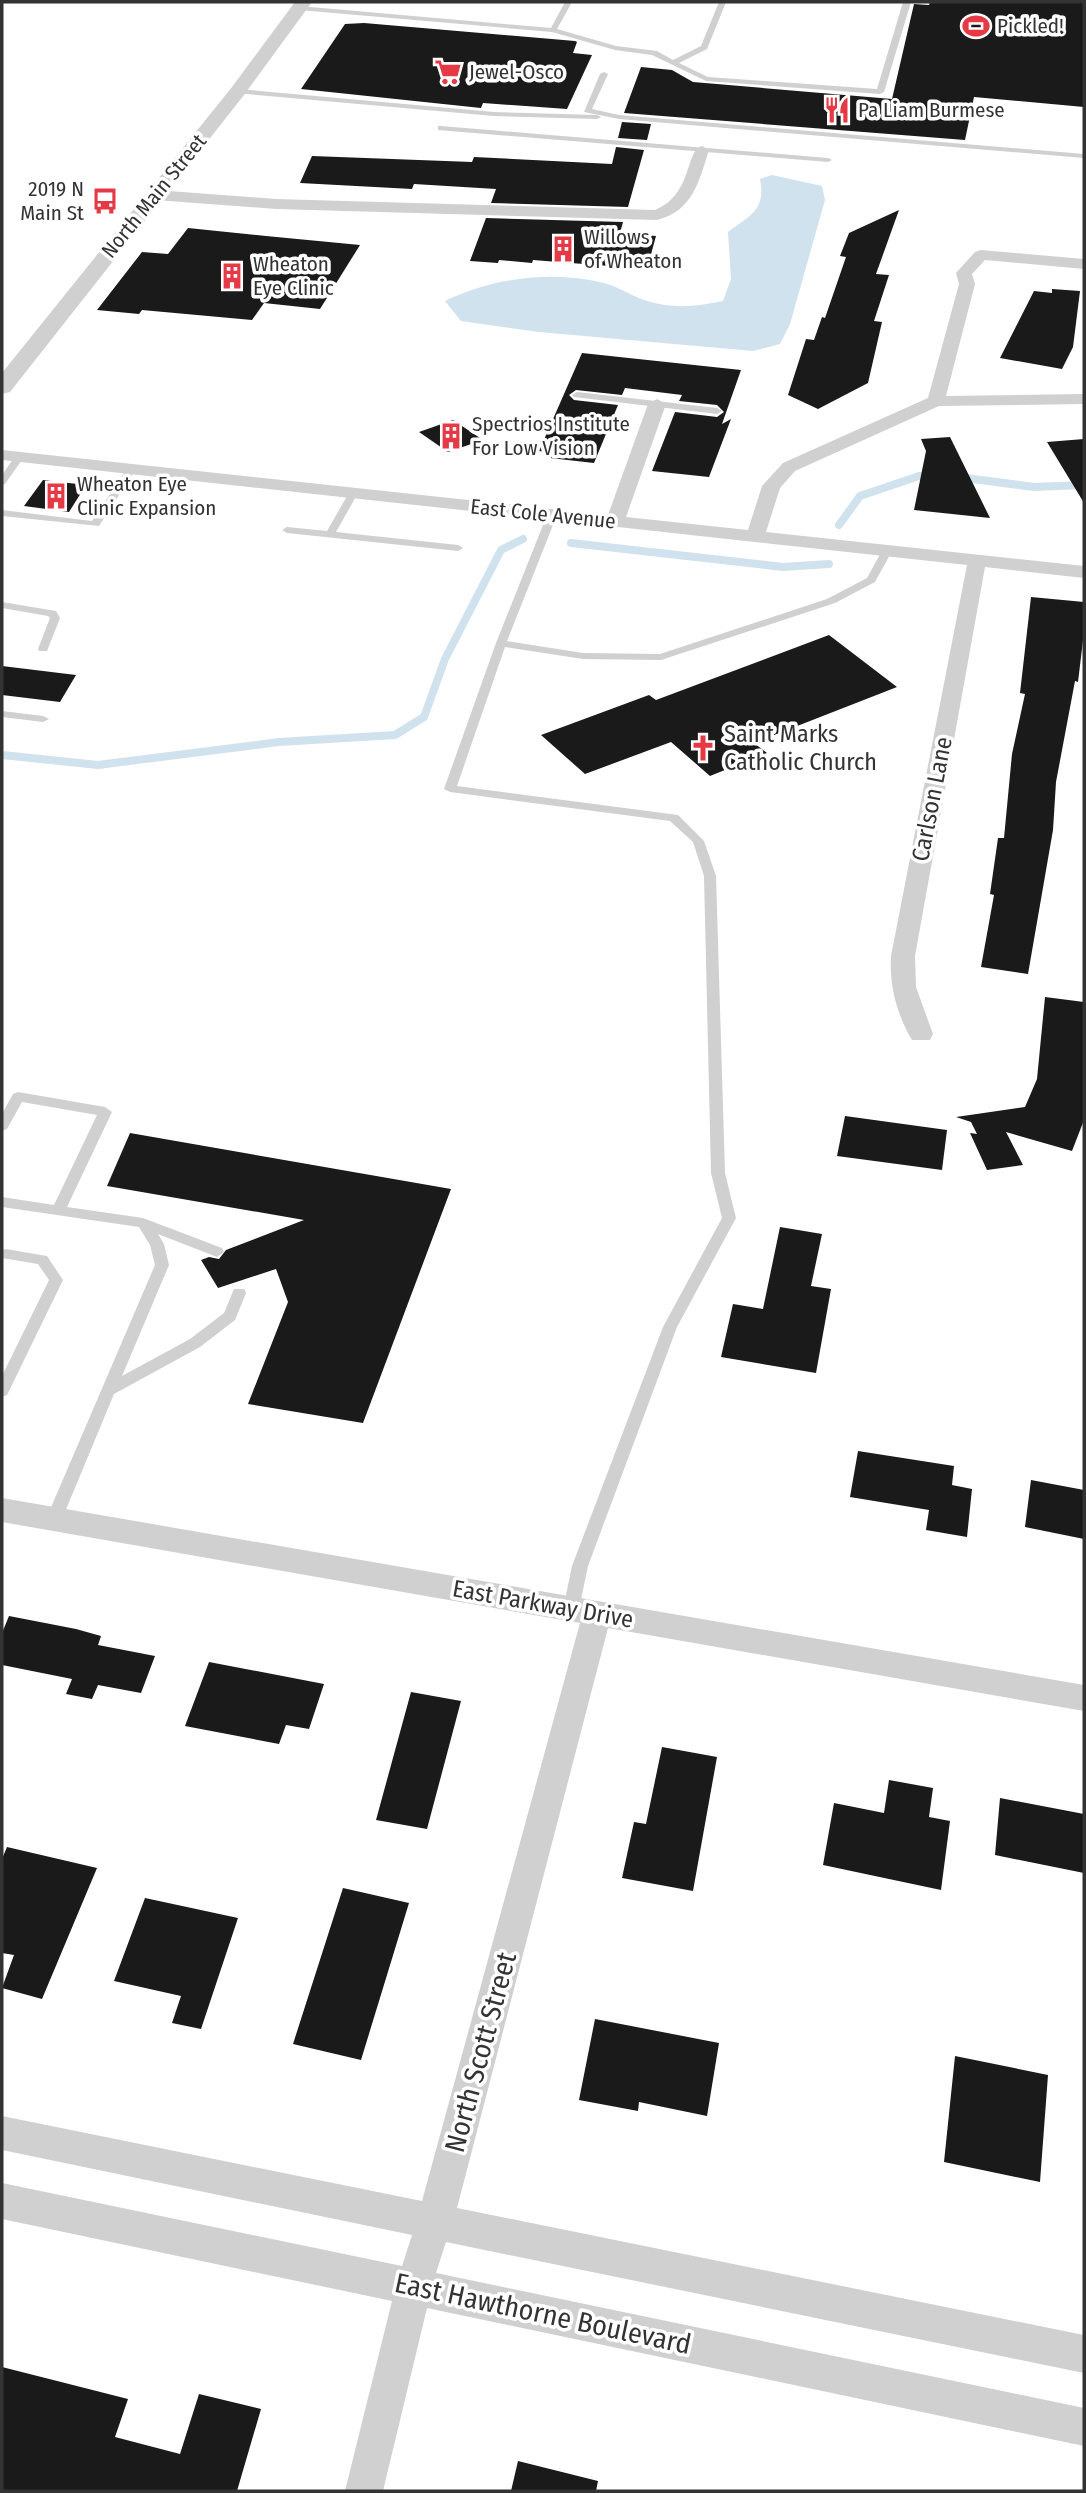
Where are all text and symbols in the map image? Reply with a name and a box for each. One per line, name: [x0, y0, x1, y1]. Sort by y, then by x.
sports icon: Pickled!: [961, 11, 991, 41]
place label: Pickled!: [997, 13, 1064, 39]
supermarket icon: Jewel-Osco: [433, 57, 463, 87]
place label: Jewel-Osco: [469, 59, 564, 85]
restaurant icon: Pa Liam Burmese: [822, 95, 852, 125]
place label: Pa Liam Burmese: [858, 97, 1005, 123]
street label: North Main Street: [96, 129, 212, 263]
place label: 2019 N Main St: [20, 176, 84, 226]
bus stop icon: 2019 N Main St: [90, 186, 120, 216]
place label: Willows of Wheaton: [584, 224, 682, 274]
building icon: Willows of Wheaton: [548, 234, 578, 264]
place label: Wheaton Eye Clinic: [253, 251, 334, 301]
building icon: Wheaton Eye Clinic: [217, 261, 247, 291]
place label: Spectrios Institute For Low Vision: [472, 411, 630, 461]
building icon: Spectrios Institute For Low Vision: [436, 421, 466, 451]
place label: Wheaton Eye Clinic Expansion: [77, 471, 216, 521]
building icon: Wheaton Eye Clinic Expansion: [41, 481, 71, 511]
street label: East Cole Avenue: [469, 493, 617, 535]
place label: Saint Marks Catholic Church: [724, 720, 877, 776]
church icon: Saint Marks Catholic Church: [688, 733, 718, 763]
street label: Carlson Lane: [906, 734, 958, 864]
street label: East Parkway Drive: [451, 1574, 635, 1634]
street label: North Scott Street: [438, 1948, 523, 2156]
street label: East Hawthorne Boulevard: [392, 2266, 694, 2361]

